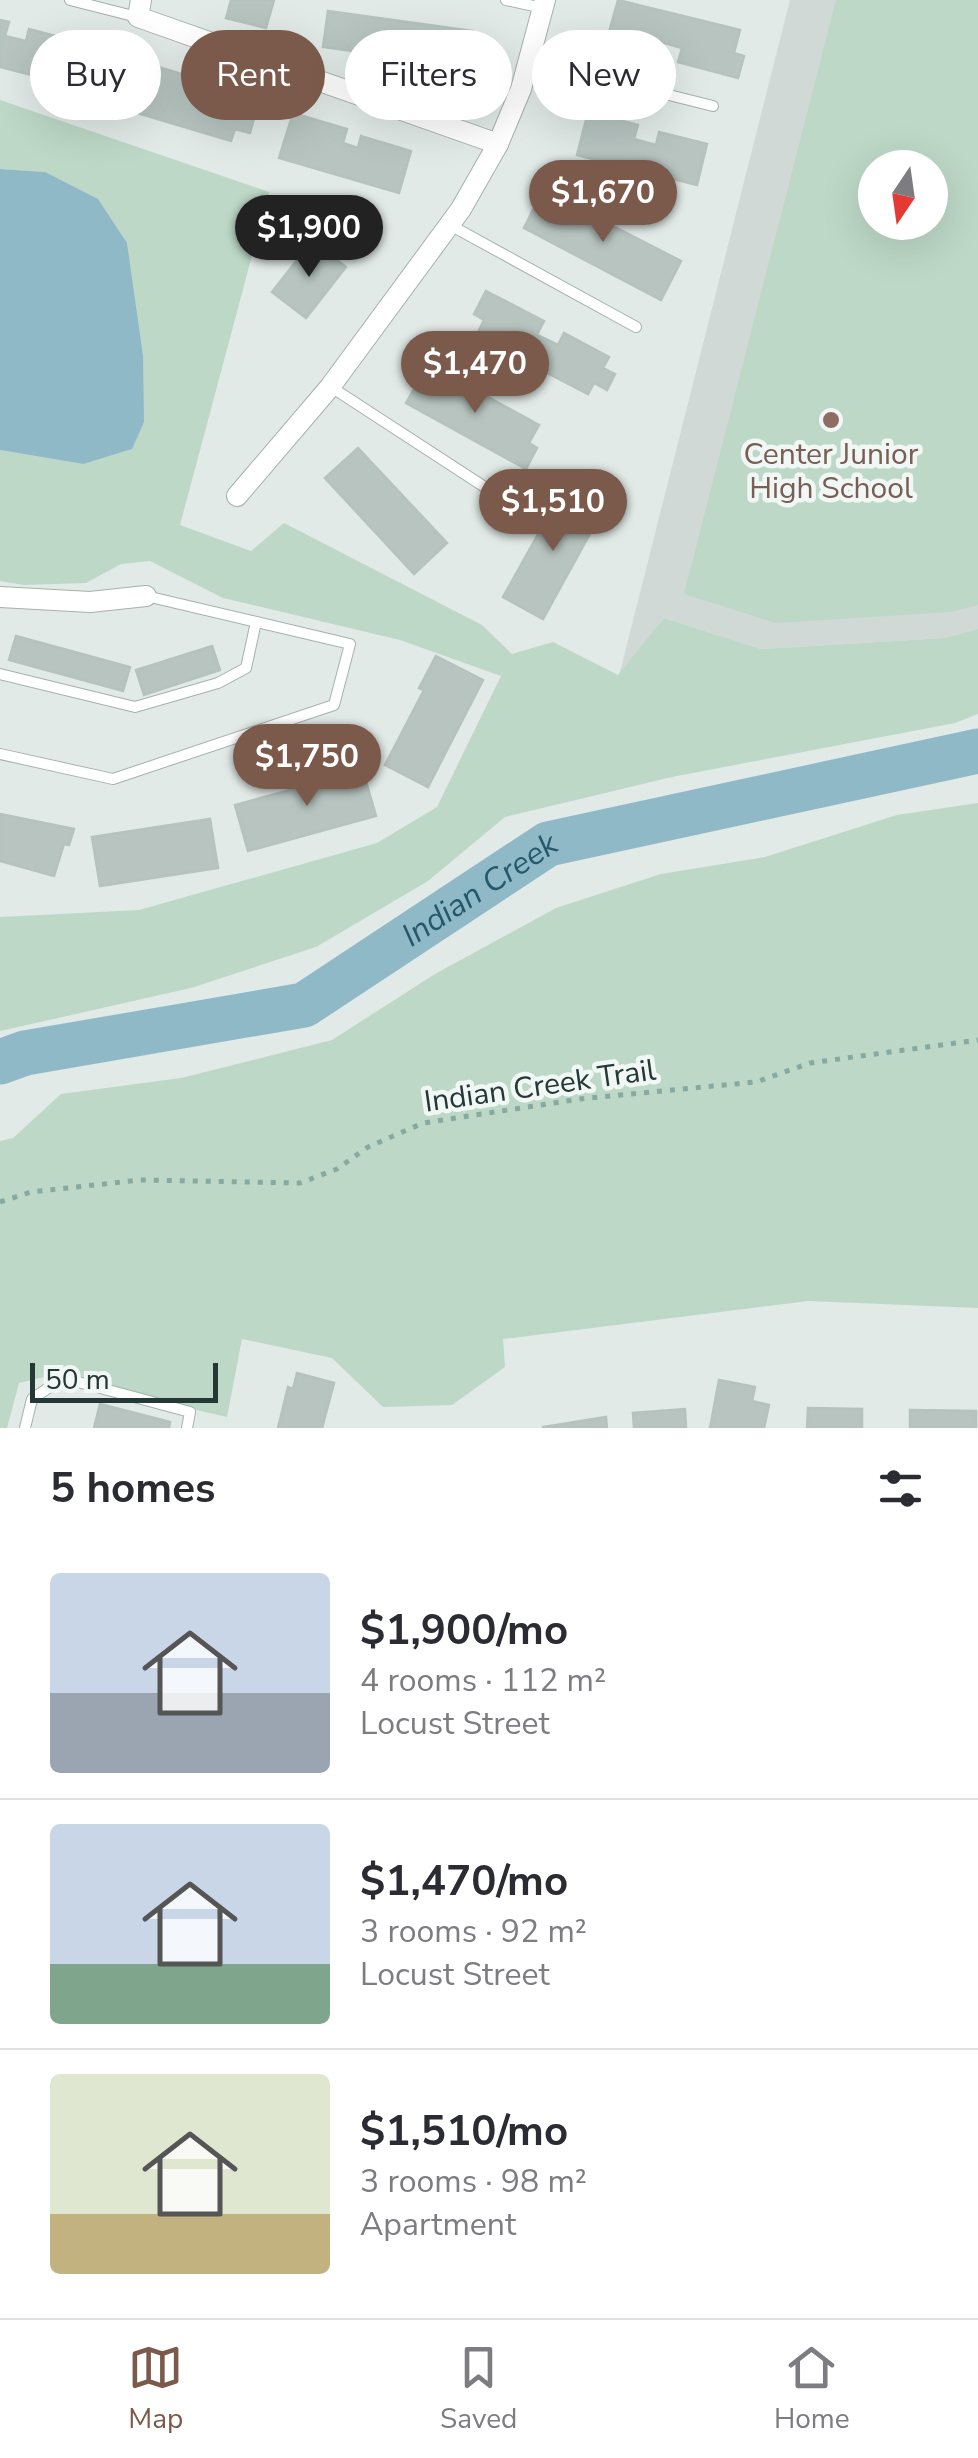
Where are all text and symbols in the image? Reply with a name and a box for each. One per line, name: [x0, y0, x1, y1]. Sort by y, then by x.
chip: Buy: [30, 30, 161, 120]
chip: Rent: [181, 30, 325, 120]
chip: Filters: [345, 30, 512, 120]
chip: New: [532, 30, 676, 120]
north arrow: [858, 150, 948, 240]
map controls: [858, 150, 948, 240]
pin: $1,670: [522, 160, 684, 245]
text: $1,670: [551, 171, 655, 214]
pin: $1,900: [228, 195, 390, 280]
text: $1,900: [257, 206, 361, 249]
pin: $1,470: [394, 331, 556, 416]
text: $1,470: [423, 342, 527, 385]
marker: Center Junior High School: [820, 409, 842, 431]
place label: Center Junior High School: [744, 434, 919, 509]
pin: $1,510: [472, 469, 634, 554]
text: $1,510: [501, 480, 605, 523]
pin: $1,750: [226, 724, 388, 809]
text: $1,750: [255, 735, 359, 778]
water label: Indian Creek: [393, 821, 567, 956]
street label: Indian Creek Trail: [422, 1049, 658, 1123]
scale bar: [30, 1358, 218, 1402]
text: 50 m: [45, 1361, 110, 1399]
text: 5 homes: [50, 1460, 215, 1517]
icon: filters: [873, 1461, 928, 1516]
text: $1,900/mo: [360, 1602, 568, 1659]
icon: home: [130, 1613, 250, 1733]
text: 4 rooms · 112 m²: [360, 1659, 606, 1702]
text: Locust Street: [360, 1702, 550, 1745]
text: $1,470/mo: [360, 1853, 568, 1910]
icon: home: [130, 1864, 250, 1984]
text: 3 rooms · 92 m²: [360, 1910, 587, 1953]
text: Locust Street: [360, 1953, 550, 1996]
text: $1,510/mo: [360, 2103, 568, 2160]
icon: home: [130, 2114, 250, 2234]
text: 3 rooms · 98 m²: [360, 2160, 587, 2203]
text: Apartment: [360, 2203, 516, 2246]
tab: Map: [128, 2340, 183, 2438]
tab: Saved: [440, 2340, 517, 2438]
tab: Home: [774, 2340, 850, 2438]

